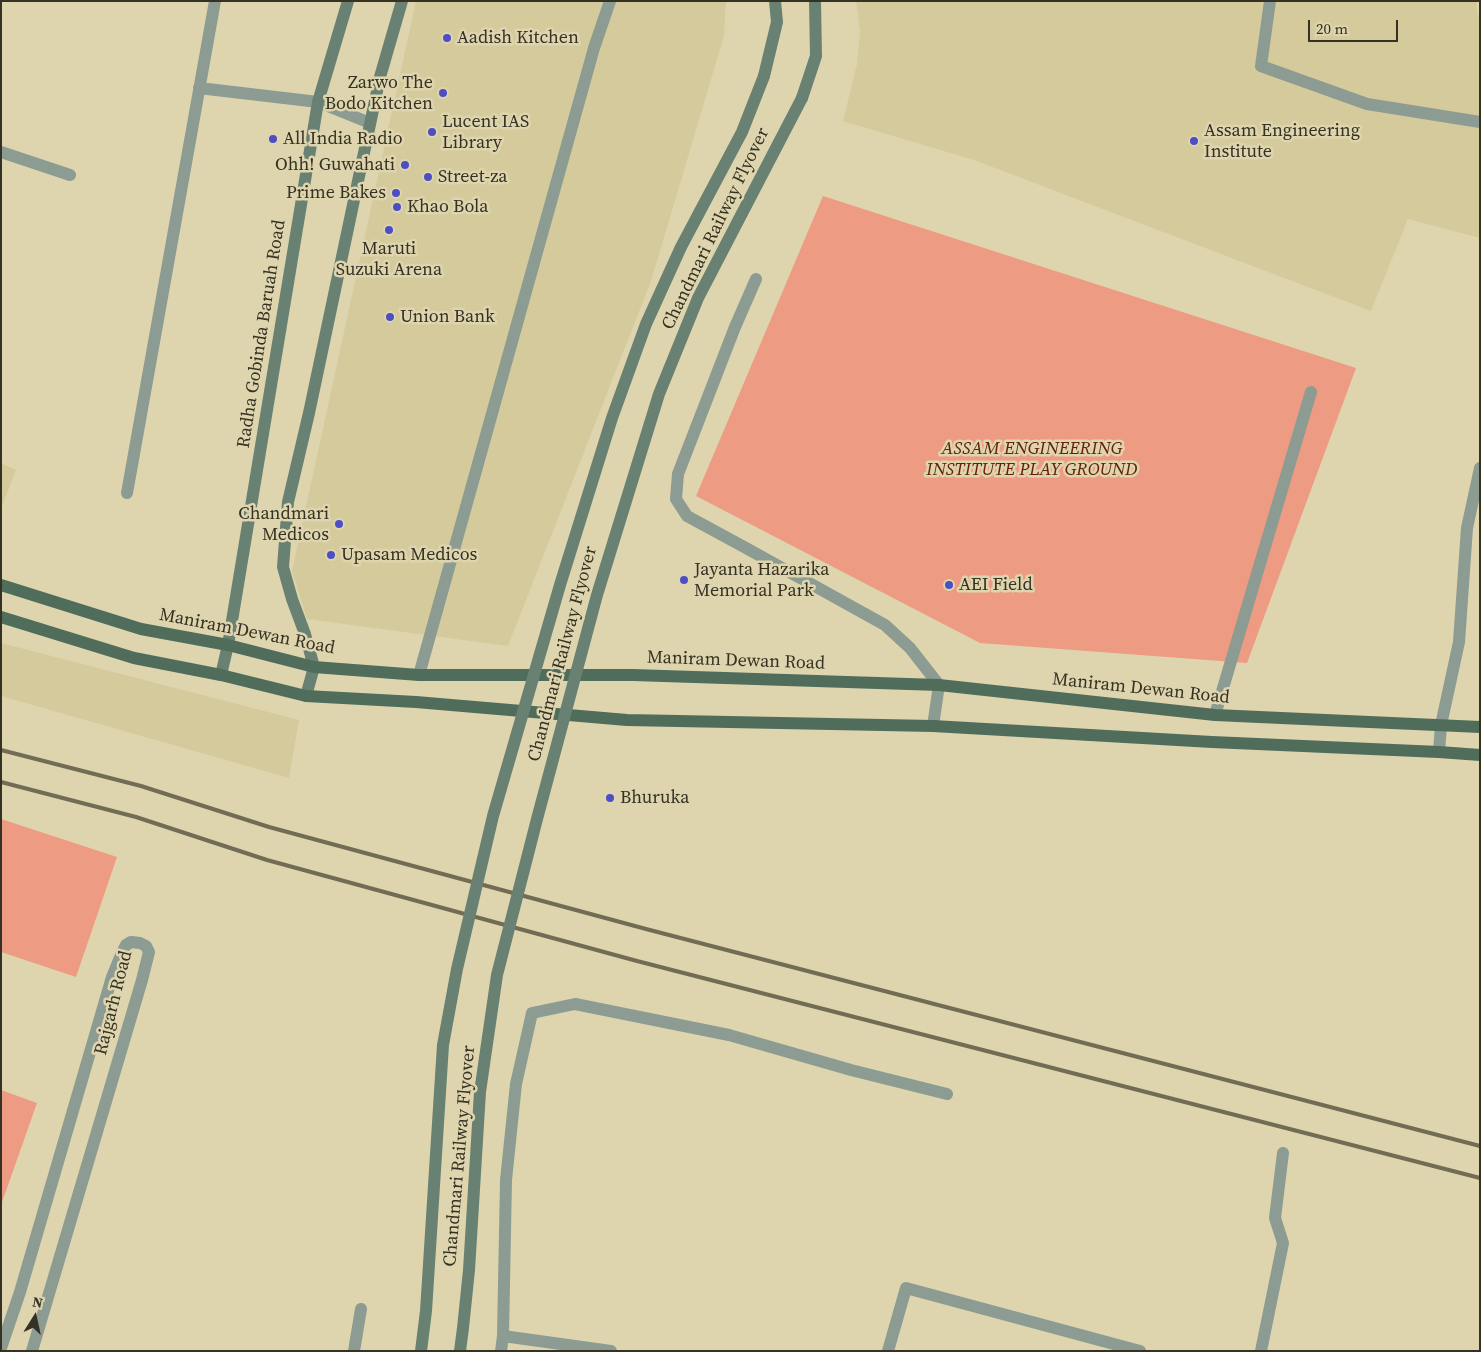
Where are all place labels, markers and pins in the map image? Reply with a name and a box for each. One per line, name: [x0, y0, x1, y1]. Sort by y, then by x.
place label: Aadish Kitchen: [457, 27, 579, 49]
marker: Aadish Kitchen: [441, 32, 453, 44]
place label: Zarwo The Bodo Kitchen: [325, 72, 433, 115]
marker: Zarwo The Bodo Kitchen: [437, 87, 449, 99]
place label: Lucent IAS Library: [442, 111, 529, 154]
place label: Assam Engineering Institute: [1204, 120, 1360, 162]
marker: Lucent IAS Library: [426, 126, 438, 138]
place label: All India Radio: [283, 128, 403, 150]
marker: All India Radio: [267, 133, 279, 145]
marker: Assam Engineering Institute: [1188, 135, 1200, 147]
place label: Ohh! Guwahati: [275, 154, 395, 176]
marker: Ohh! Guwahati: [399, 159, 411, 171]
place label: Street-za: [438, 166, 508, 188]
marker: Street-za: [422, 171, 434, 183]
place label: Prime Bakes: [286, 182, 386, 204]
marker: Prime Bakes: [390, 187, 402, 199]
place label: Khao Bola: [407, 196, 488, 218]
marker: Khao Bola: [391, 201, 403, 213]
marker: Maruti Suzuki Arena: [383, 224, 395, 236]
place label: Maruti Suzuki Arena: [336, 238, 442, 280]
place label: Union Bank: [400, 306, 495, 328]
marker: Union Bank: [384, 311, 396, 323]
place label: Chandmari Medicos: [238, 503, 329, 546]
marker: Chandmari Medicos: [333, 518, 345, 530]
place label: Upasam Medicos: [341, 544, 477, 566]
marker: Upasam Medicos: [325, 549, 337, 561]
place label: Jayanta Hazarika Memorial Park: [694, 559, 830, 602]
marker: Jayanta Hazarika Memorial Park: [678, 574, 690, 586]
place label: AEI Field: [959, 574, 1033, 596]
marker: AEI Field: [943, 579, 955, 591]
place label: Bhuruka: [620, 787, 689, 809]
marker: Bhuruka: [604, 792, 616, 804]

